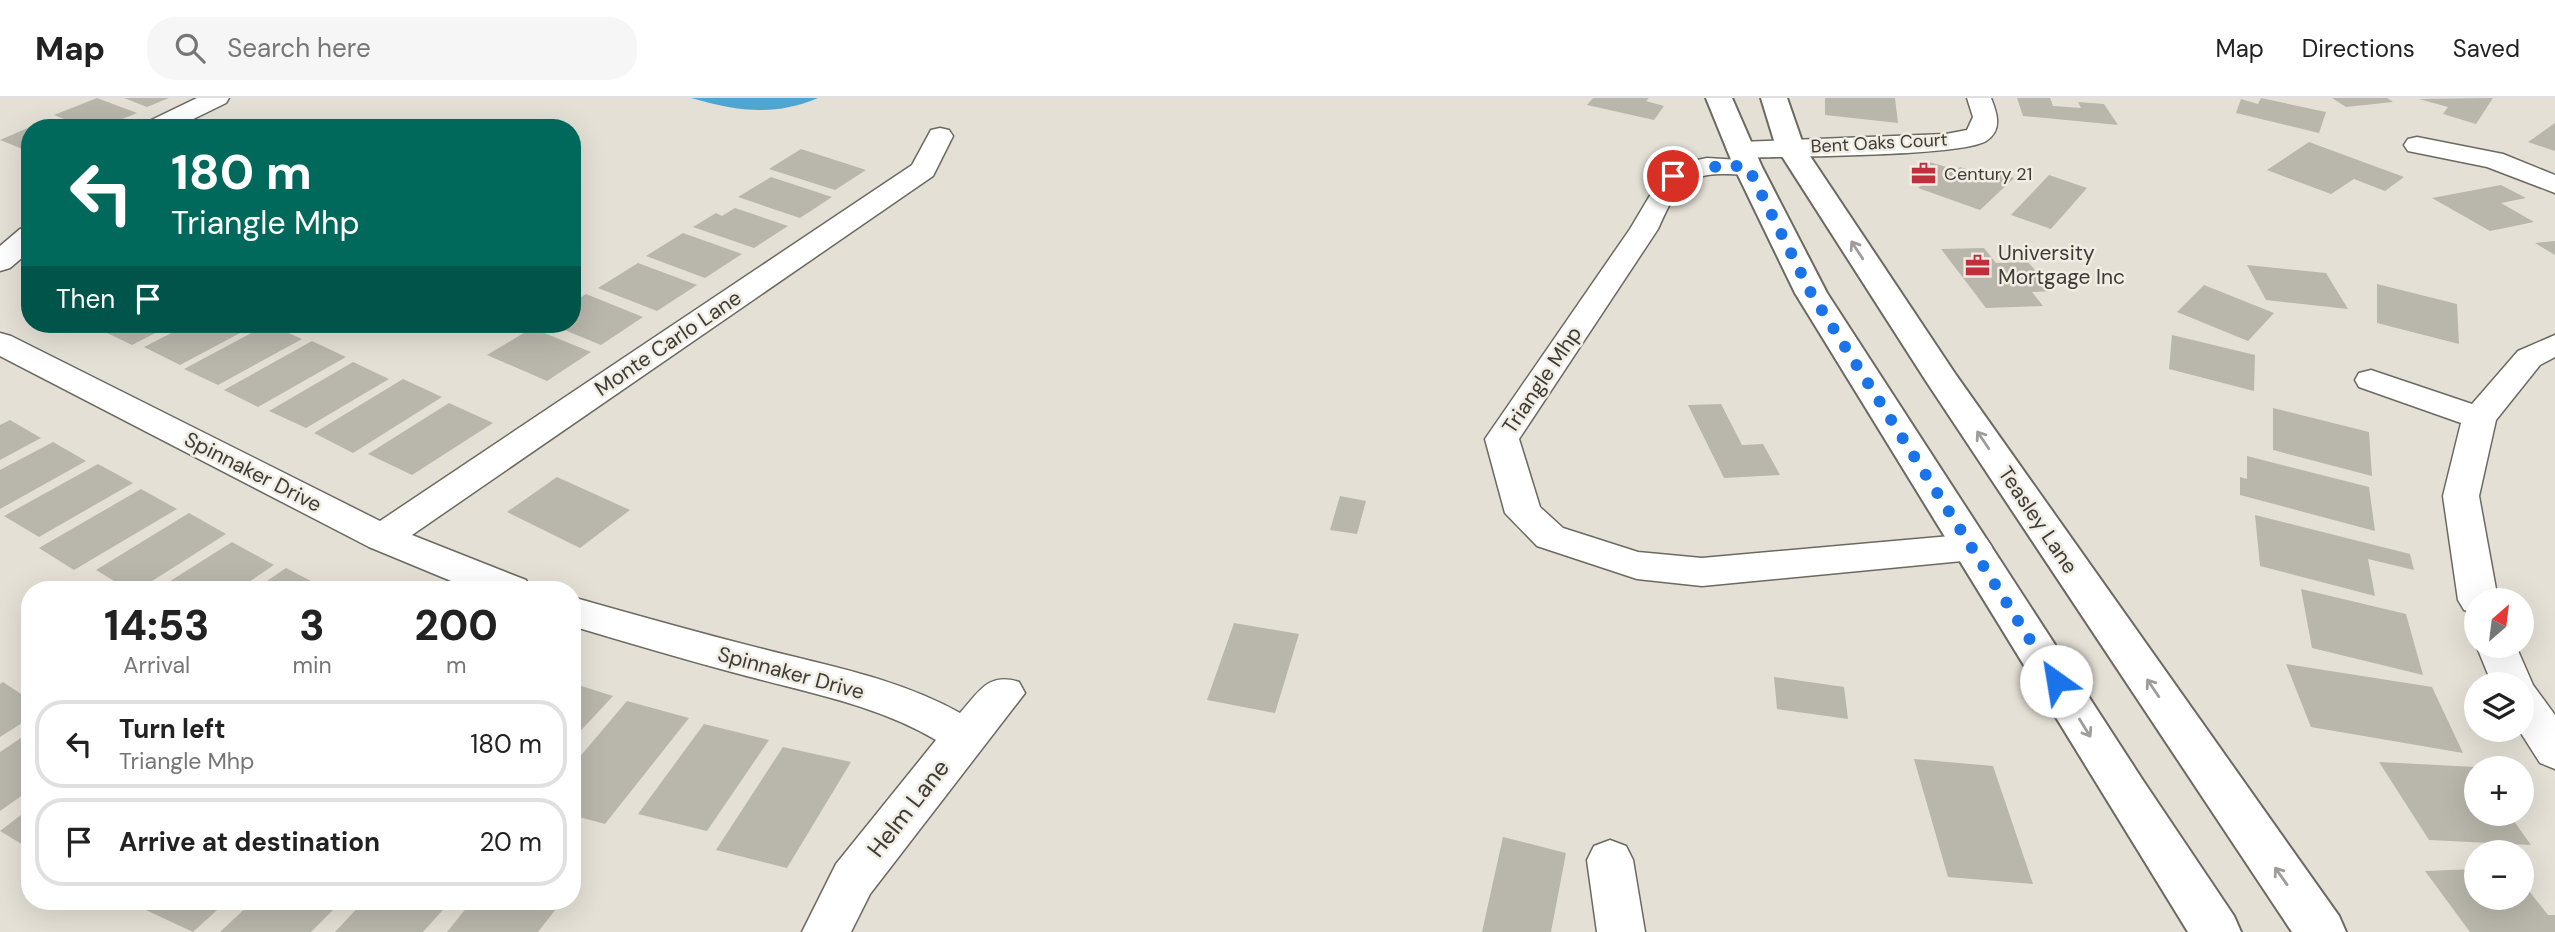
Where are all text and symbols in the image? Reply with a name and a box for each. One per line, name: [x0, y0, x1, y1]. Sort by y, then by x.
search box: [147, 17, 637, 80]
text: Map: [35, 27, 105, 70]
icon: search: [171, 29, 209, 67]
text: Search here: [227, 31, 371, 65]
text: Map: [2216, 33, 2264, 64]
text: Directions: [2302, 33, 2415, 64]
text: Saved: [2453, 33, 2520, 64]
street label: Bent Oaks Court: [1810, 127, 1948, 159]
text: 180 m: [171, 140, 312, 204]
pin: [1643, 146, 1703, 206]
icon: left: [56, 147, 147, 238]
icon: arrive: [1654, 157, 1692, 195]
office icon: Century 21: [1910, 160, 1938, 188]
place label: Century 21: [1944, 162, 2032, 186]
text: Triangle Mhp: [171, 202, 359, 244]
place label: University Mortgage Inc: [1998, 239, 2125, 291]
one-way arrow: [1850, 241, 1864, 261]
office icon: University Mortgage Inc: [1964, 251, 1992, 279]
icon: arrive: [129, 280, 167, 318]
text: Then: [56, 282, 115, 316]
street label: Monte Carlo Lane: [589, 284, 747, 402]
street label: Triangle Mhp: [1496, 321, 1588, 439]
street label: Spinnaker Drive: [179, 425, 327, 519]
one-way arrow: [1976, 431, 1990, 450]
street label: Teasley Lane: [1992, 461, 2084, 579]
north arrow: [2464, 588, 2534, 658]
map controls: [2464, 588, 2534, 910]
text: 14:53: [104, 598, 209, 653]
text: 3: [299, 598, 325, 653]
text: 200: [415, 598, 498, 653]
street label: Spinnaker Drive: [715, 640, 867, 706]
position arrow: [2019, 644, 2093, 718]
text: Arrival: [123, 650, 190, 680]
text: min: [292, 650, 332, 680]
text: m: [446, 650, 467, 680]
button: layers: [2464, 672, 2534, 742]
one-way arrow: [2146, 679, 2160, 698]
text: Turn left: [119, 712, 226, 746]
one-way arrow: [2077, 718, 2092, 737]
icon: left: [60, 725, 98, 763]
text: 180 m: [470, 727, 542, 761]
text: Triangle Mhp: [119, 746, 254, 776]
street label: Helm Lane: [860, 753, 956, 863]
button: +: [2464, 756, 2534, 826]
icon: arrive: [60, 823, 98, 861]
text: Arrive at destination: [119, 825, 380, 859]
text: 20 m: [479, 825, 542, 859]
button: −: [2464, 840, 2534, 910]
one-way arrow: [2274, 867, 2289, 886]

